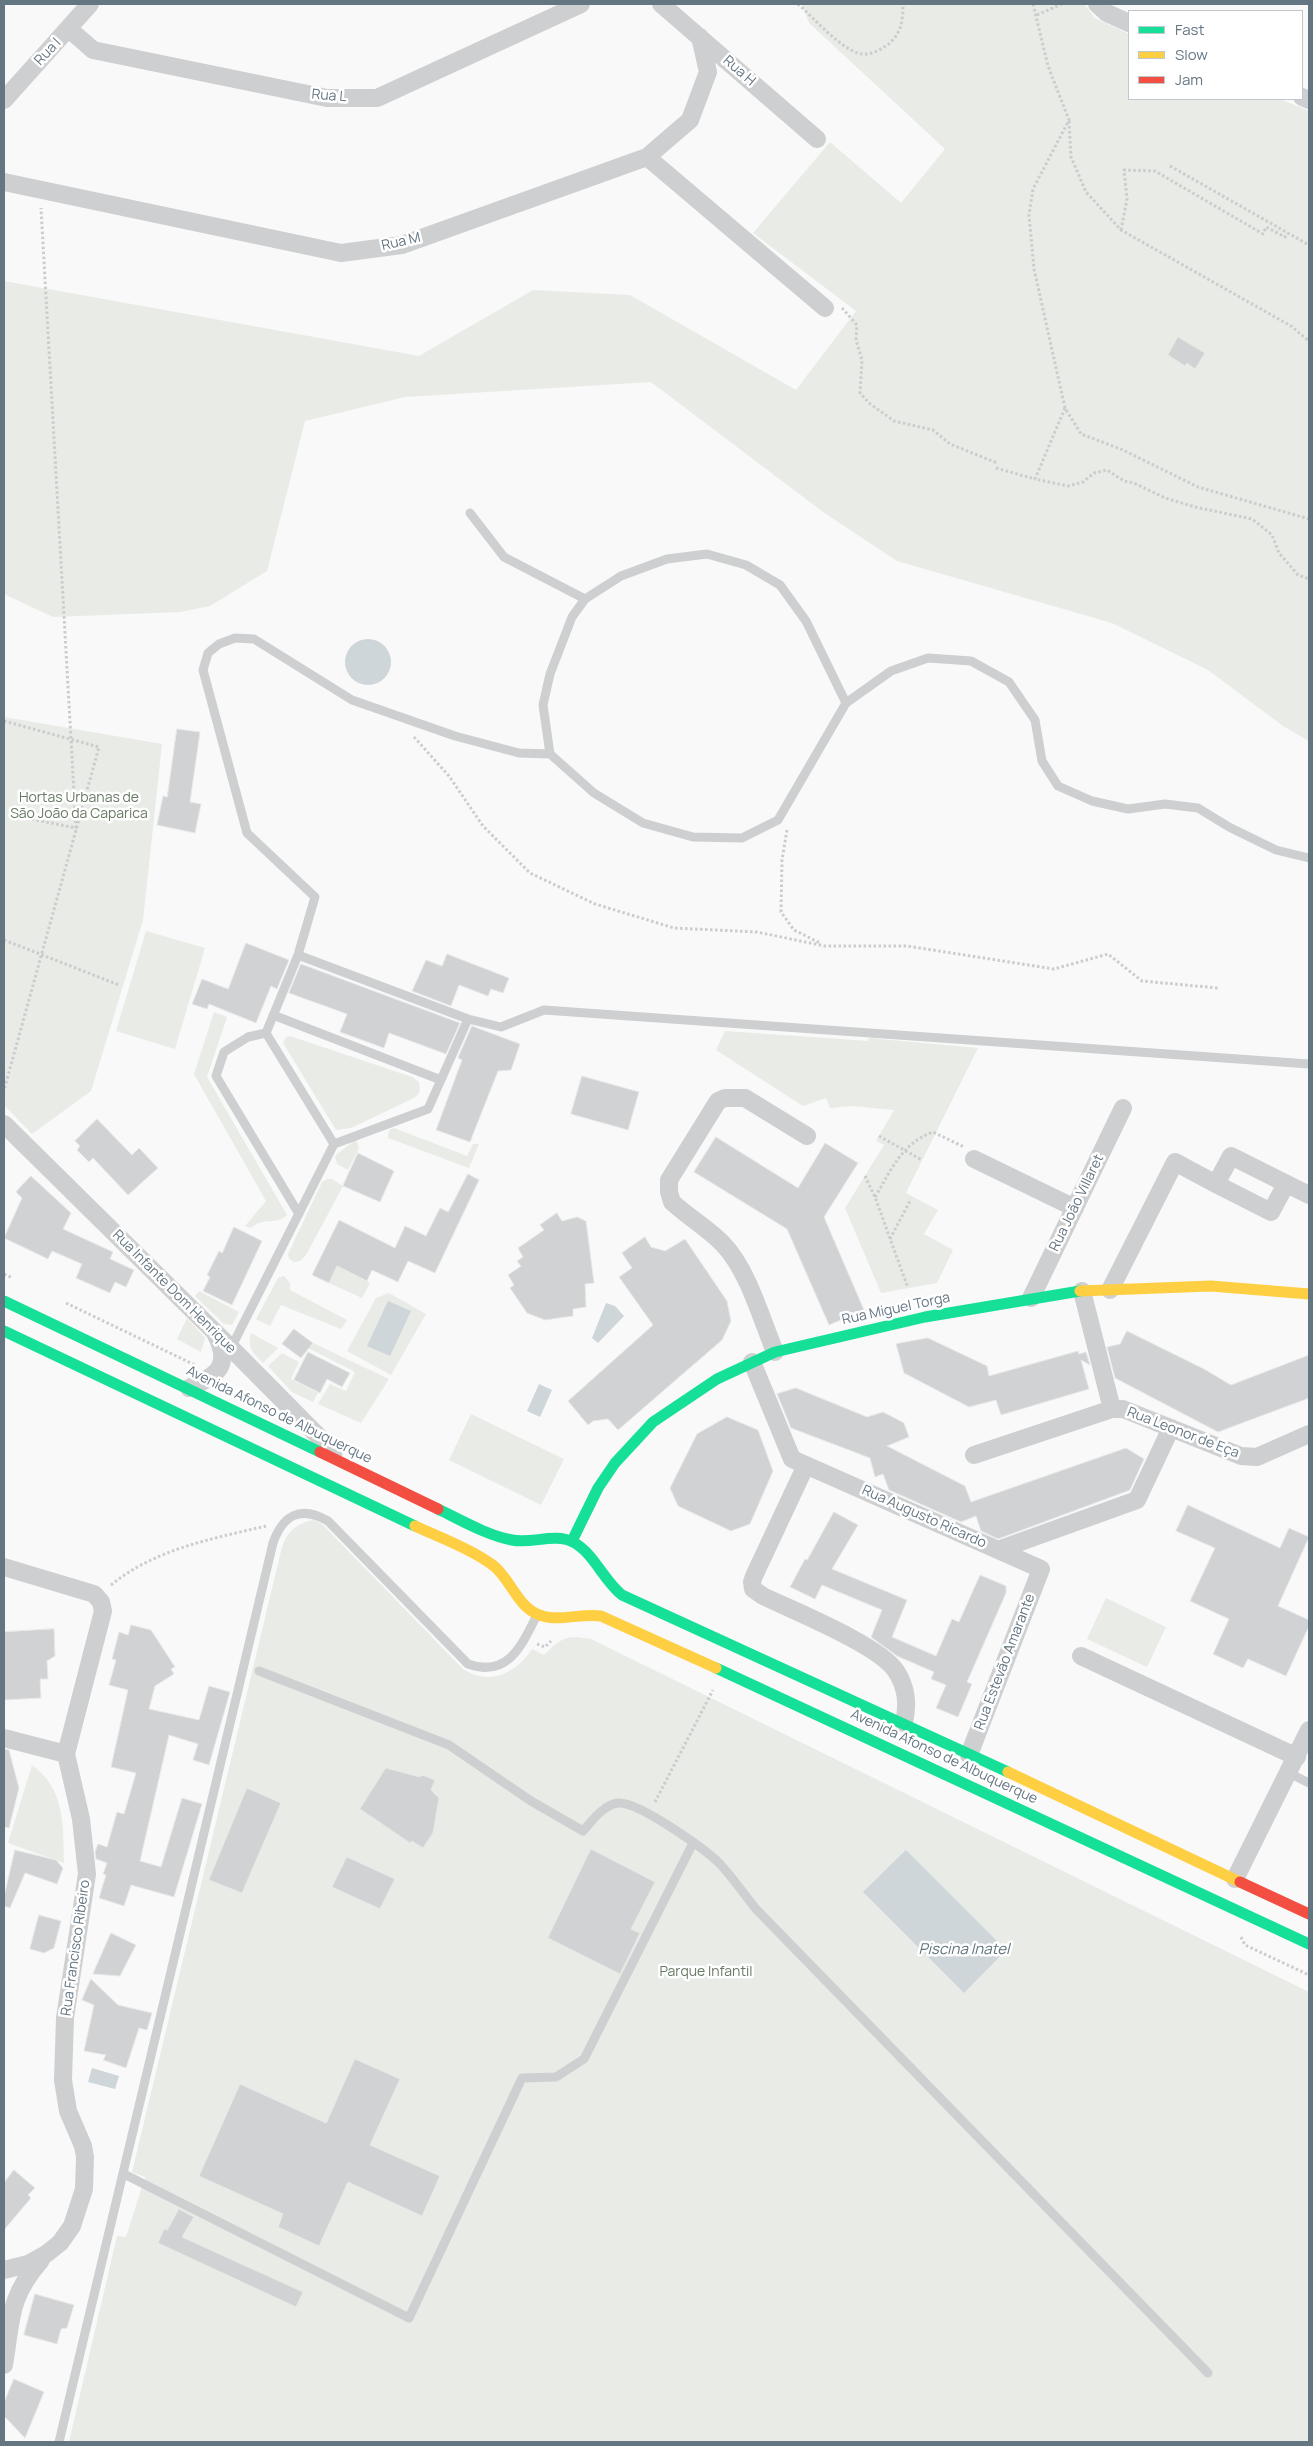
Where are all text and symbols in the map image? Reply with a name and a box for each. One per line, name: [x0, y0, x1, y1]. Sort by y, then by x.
legend: [1128, 10, 1303, 100]
text: Fast: [1175, 19, 1204, 40]
street label: Rua I: [31, 35, 65, 69]
text: Slow: [1175, 44, 1208, 65]
street label: Rua H: [719, 52, 759, 90]
text: Jam: [1175, 69, 1203, 90]
street label: Rua L: [311, 86, 347, 106]
street label: Rua M: [380, 229, 422, 255]
park label: Hortas Urbanas de São João da Caparica: [10, 790, 148, 822]
street label: Rua João Villaret: [1046, 1152, 1108, 1254]
street label: Rua Infante Dom Henrique: [109, 1227, 239, 1357]
street label: Rua Miguel Torga: [840, 1289, 952, 1329]
street label: Avenida Afonso de Albuquerque: [183, 1363, 375, 1467]
street label: Rua Leonor de Eça: [1125, 1404, 1241, 1462]
street label: Rua Augusto Ricardo: [859, 1482, 989, 1552]
street label: Rua Estevão Amarante: [971, 1591, 1039, 1733]
street label: Avenida Afonso de Albuquerque: [848, 1706, 1040, 1808]
street label: Rua Francisco Ribeiro: [58, 1879, 94, 2017]
water label: Piscina Inatel: [919, 1941, 1009, 1959]
park label: Parque Infantil: [659, 1964, 753, 1980]

